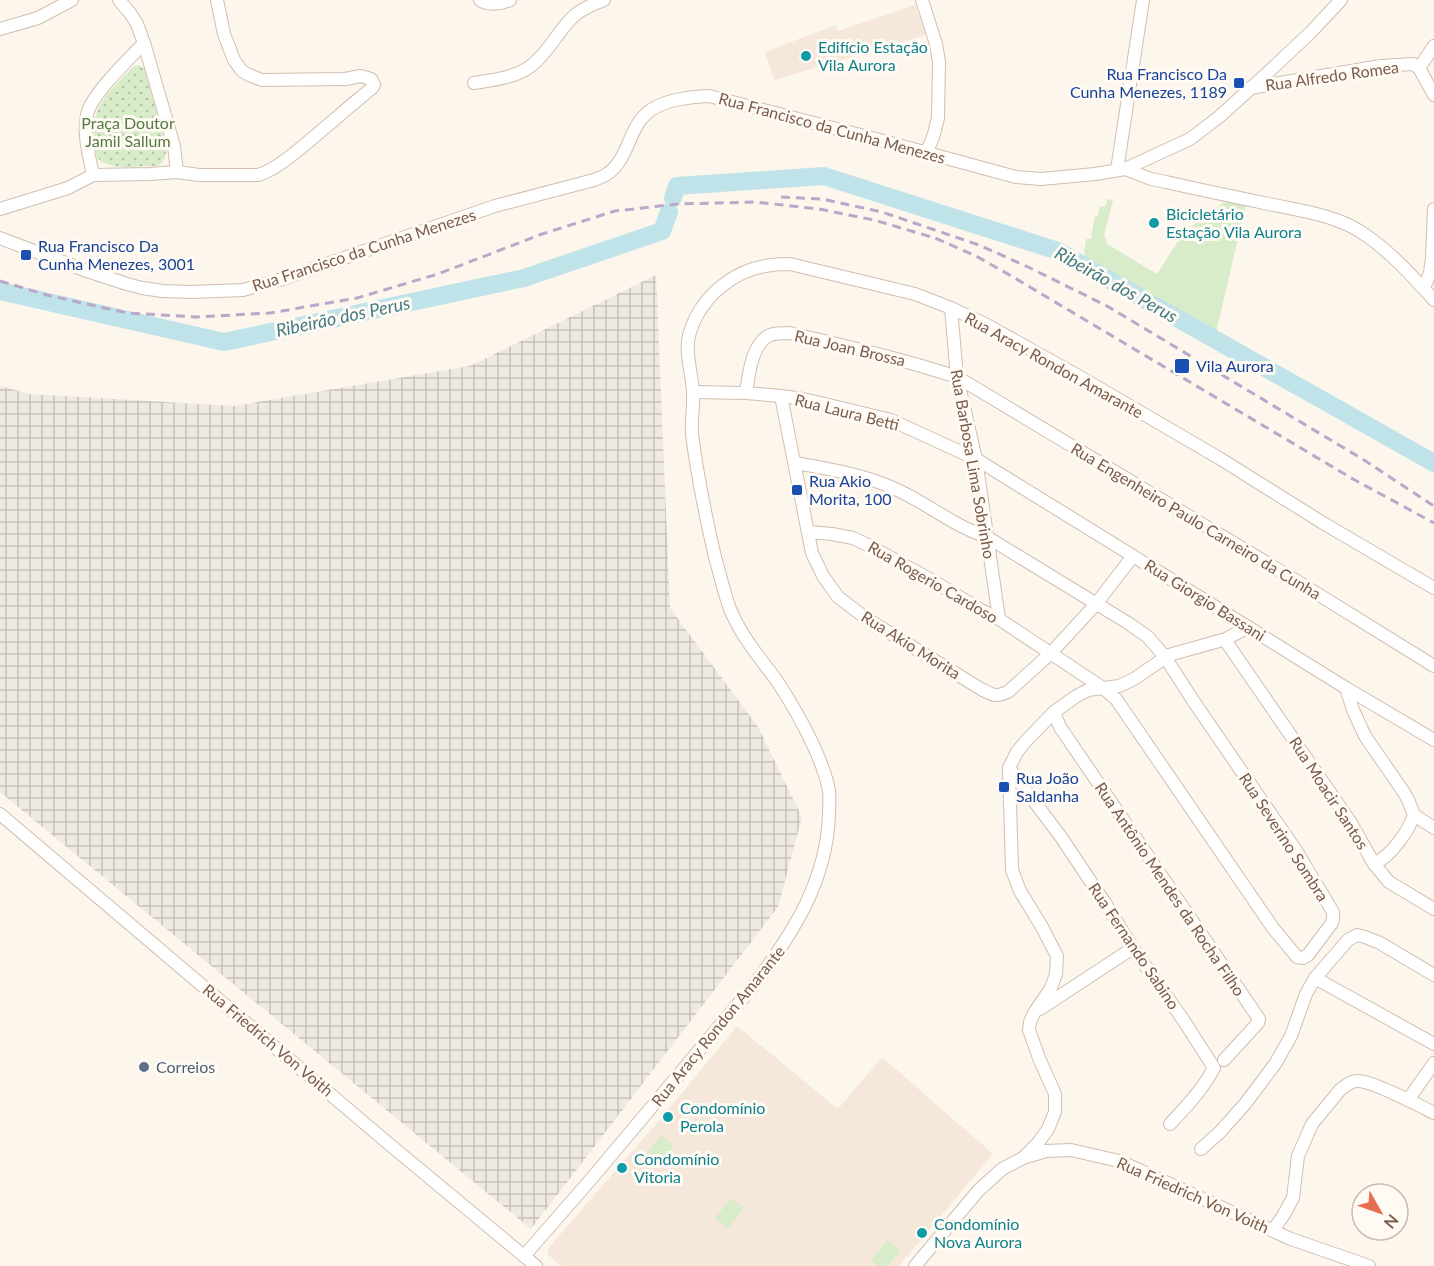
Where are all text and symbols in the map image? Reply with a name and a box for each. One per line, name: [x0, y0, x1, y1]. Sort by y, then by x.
place label: Edifício Estação Vila Aurora: [818, 37, 928, 74]
marker: Edifício Estação Vila Aurora: [799, 49, 813, 63]
street label: Rua Alfredo Romea: [1264, 57, 1400, 94]
place label: Rua Francisco Da Cunha Menezes, 1189: [1070, 64, 1227, 101]
marker: Rua Francisco Da Cunha Menezes, 1189: [1232, 76, 1246, 90]
street label: Rua Francisco da Cunha Menezes: [717, 88, 948, 167]
park label: Praça Doutor Jamil Sallum: [81, 113, 175, 150]
street label: Rua Francisco da Cunha Menezes: [250, 204, 478, 295]
place label: Bicicletário Estação Vila Aurora: [1166, 204, 1302, 241]
marker: Bicicletário Estação Vila Aurora: [1147, 216, 1161, 230]
place label: Rua Francisco Da Cunha Menezes, 3001: [38, 236, 195, 273]
water label: Ribeirão dos Perus: [1051, 241, 1182, 327]
marker: Rua Francisco Da Cunha Menezes, 3001: [19, 248, 33, 262]
water label: Ribeirão dos Perus: [274, 291, 412, 341]
street label: Rua Aracy Rondon Amarante: [962, 308, 1147, 422]
street label: Rua Joan Brossa: [793, 326, 907, 370]
place label: Vila Aurora: [1196, 356, 1274, 375]
marker: Vila Aurora: [1173, 357, 1191, 375]
street label: Rua Barbosa Lima Sobrinho: [947, 368, 1000, 560]
street label: Rua Laura Betti: [793, 389, 901, 434]
street label: Rua Engenheiro Paulo Carneiro da Cunha: [1068, 438, 1325, 603]
place label: Rua Akio Morita, 100: [809, 471, 892, 508]
marker: Rua Akio Morita, 100: [790, 483, 804, 497]
street label: Rua Rogerio Cardoso: [865, 537, 1002, 627]
street label: Rua Giorgio Bassani: [1141, 555, 1269, 644]
street label: Rua Akio Morita: [858, 607, 964, 683]
street label: Rua Moacir Santos: [1286, 733, 1373, 853]
place label: Rua João Saldanha: [1016, 768, 1079, 805]
street label: Rua Severino Sombra: [1236, 769, 1333, 905]
street label: Rua Antônio Mendes da Rocha Filho: [1092, 778, 1249, 999]
marker: Rua João Saldanha: [997, 780, 1011, 794]
street label: Rua Fernando Sabino: [1085, 879, 1184, 1013]
street label: Rua Aracy Rondon Amarante: [647, 942, 788, 1110]
street label: Rua Friedrich Von Voith: [199, 980, 337, 1100]
place label: Correios: [156, 1057, 215, 1076]
marker: Correios: [137, 1060, 151, 1074]
place label: Condomínio Perola: [680, 1098, 765, 1135]
marker: Condomínio Perola: [661, 1110, 675, 1124]
place label: Condomínio Vitoria: [634, 1149, 719, 1186]
street label: Rua Friedrich Von Voith: [1114, 1152, 1272, 1237]
marker: Condomínio Vitoria: [615, 1161, 629, 1175]
north arrow: [1350, 1182, 1410, 1242]
text: N: [1381, 1211, 1403, 1233]
place label: Condomínio Nova Aurora: [934, 1214, 1022, 1251]
marker: Condomínio Nova Aurora: [915, 1226, 929, 1240]

